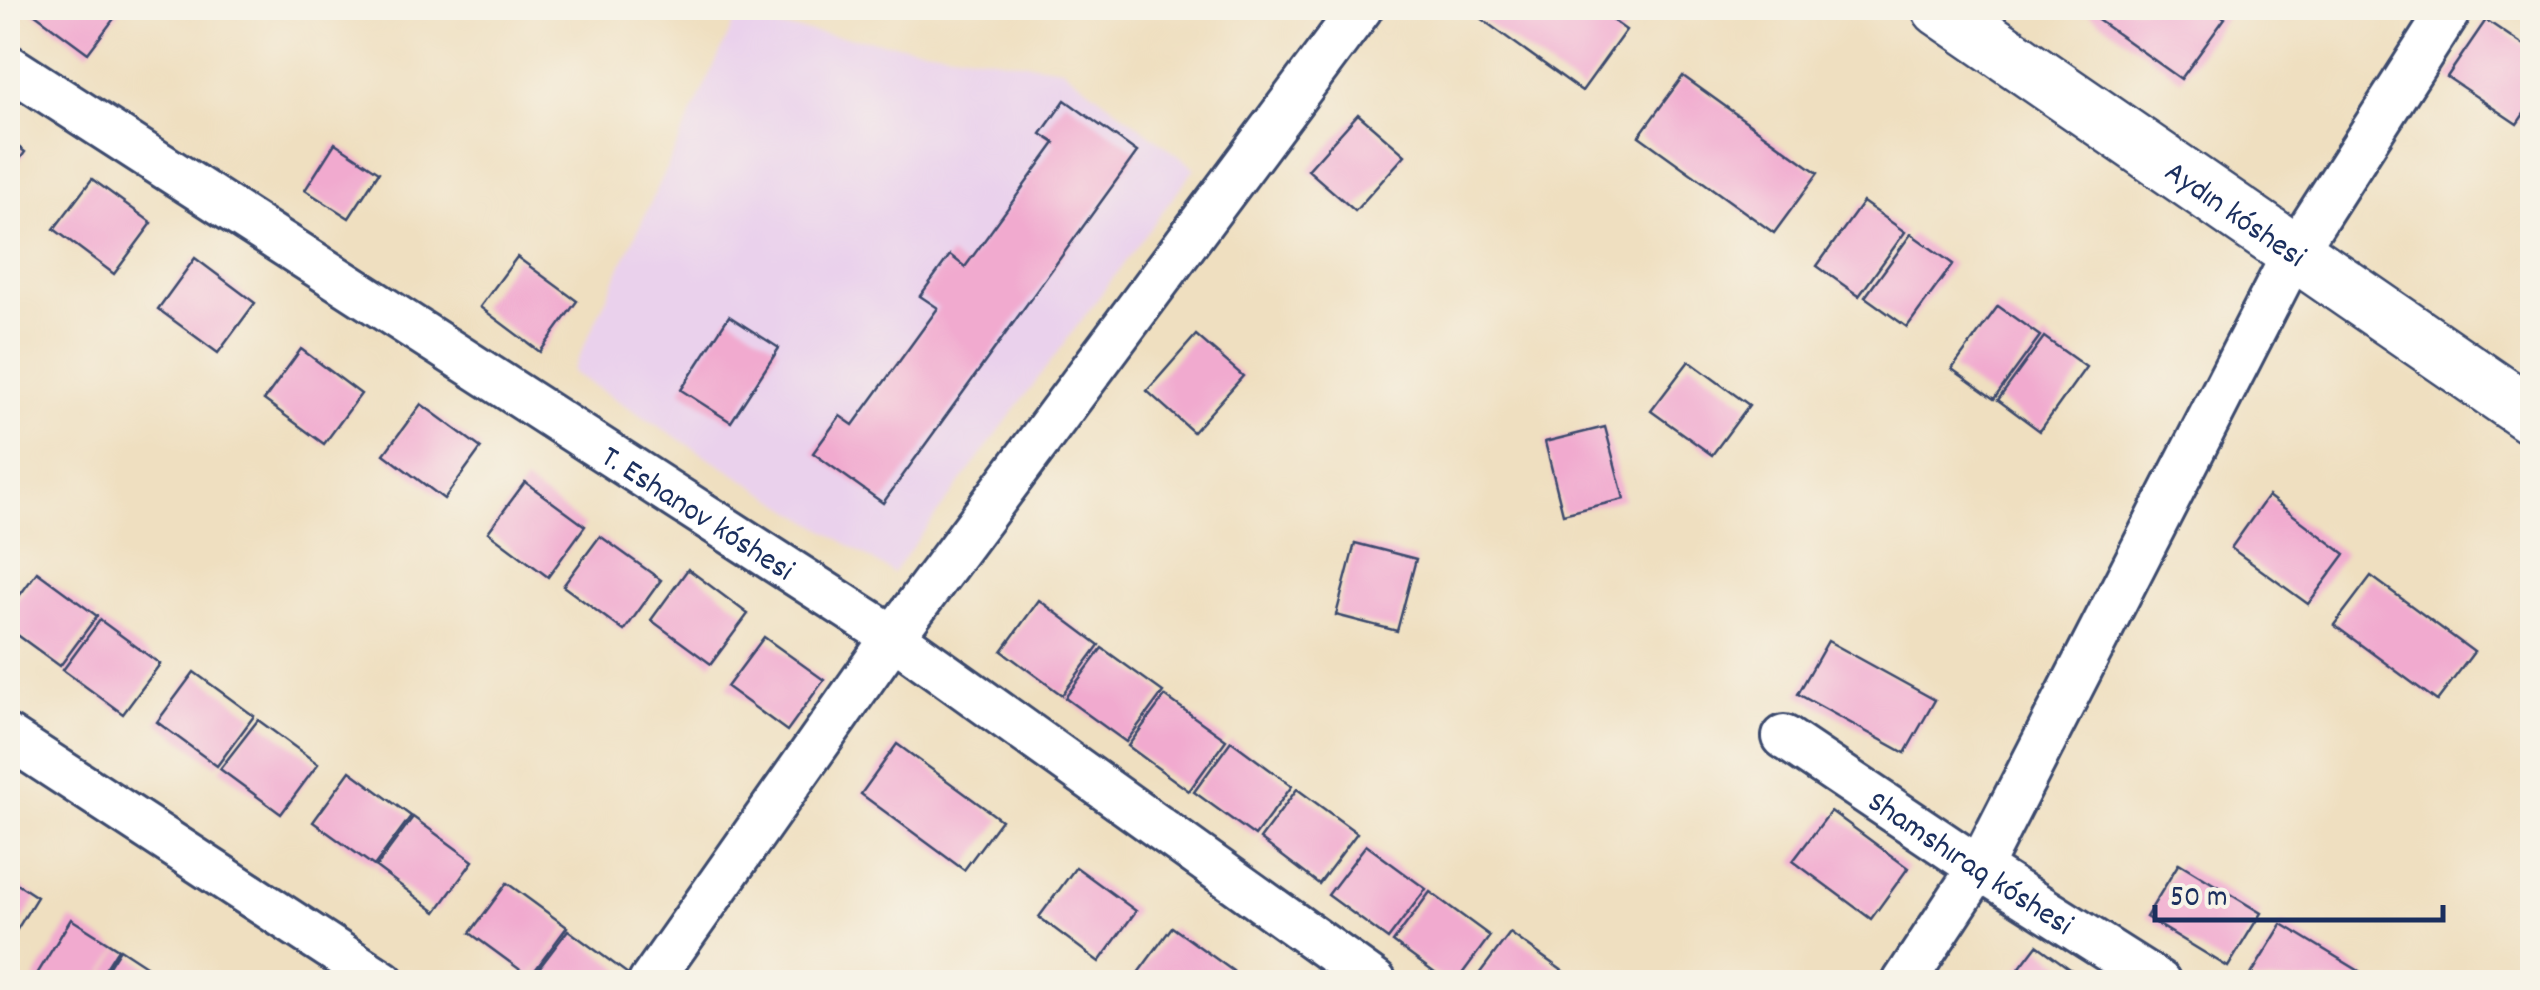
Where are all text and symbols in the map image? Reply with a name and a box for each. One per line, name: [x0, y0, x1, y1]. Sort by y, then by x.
street label: Aydın kóshesi: [2154, 151, 2314, 282]
street label: T. Eshanov kóshesi: [590, 436, 802, 595]
street label: Shamshıraq kóshesi: [1857, 781, 2081, 950]
scale bar: [2155, 860, 2442, 922]
text: 50 m: [2170, 878, 2228, 921]

